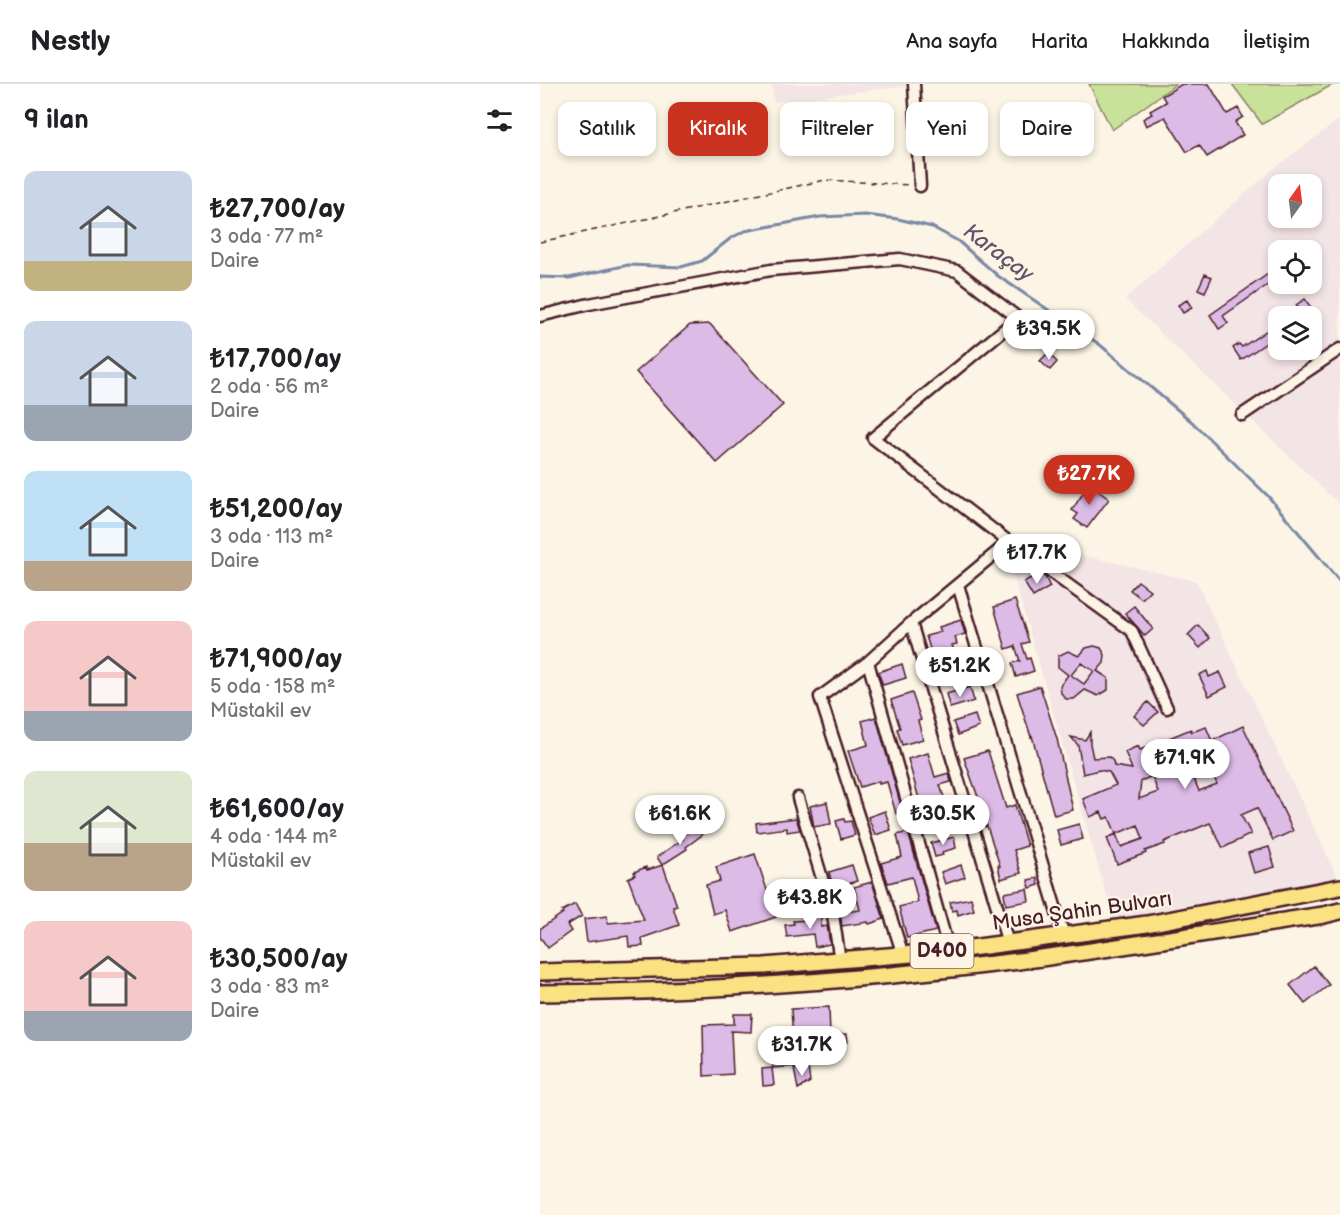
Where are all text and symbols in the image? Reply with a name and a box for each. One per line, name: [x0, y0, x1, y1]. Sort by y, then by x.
text: Nestly: [30, 25, 110, 58]
text: Ana sayfa: [906, 29, 998, 54]
text: Harita: [1031, 29, 1088, 54]
text: Hakkında: [1121, 29, 1210, 54]
text: İletişim: [1243, 29, 1310, 54]
chip: Satılık: [558, 102, 656, 156]
chip: Kiralık: [668, 102, 768, 156]
chip: Filtreler: [780, 102, 894, 156]
chip: Yeni: [906, 102, 988, 156]
chip: Daire: [1000, 102, 1094, 156]
icon: filters: [483, 104, 516, 137]
text: 9 ilan: [24, 105, 89, 136]
north arrow: [1268, 174, 1322, 228]
map controls: [1268, 174, 1322, 360]
text: ₺27,700/ay: [210, 194, 345, 225]
icon: home: [72, 195, 144, 267]
water label: Karaçay: [958, 218, 1039, 289]
text: 3 oda · 77 m²: [210, 225, 323, 249]
button: locate: [1268, 240, 1322, 294]
text: Daire: [210, 249, 259, 273]
button: layers: [1268, 306, 1322, 360]
pin: ₺39.5K: [1000, 310, 1098, 361]
text: ₺39.5K: [1017, 317, 1081, 341]
text: ₺17,700/ay: [210, 344, 341, 375]
icon: home: [72, 345, 144, 417]
text: 2 oda · 56 m²: [210, 375, 329, 399]
text: Daire: [210, 399, 259, 423]
pin: ₺27.7K: [1040, 455, 1138, 506]
text: ₺27.7K: [1058, 462, 1120, 486]
text: ₺51,200/ay: [210, 494, 342, 525]
icon: home: [72, 495, 144, 567]
text: 3 oda · 113 m²: [210, 525, 333, 549]
pin: ₺17.7K: [988, 534, 1086, 585]
text: ₺17.7K: [1007, 541, 1067, 565]
text: Daire: [210, 549, 259, 573]
text: ₺71,900/ay: [210, 644, 342, 675]
icon: home: [72, 645, 144, 717]
pin: ₺51.2K: [911, 647, 1009, 698]
text: ₺51.2K: [929, 654, 991, 678]
text: 5 oda · 158 m²: [210, 675, 335, 699]
text: Müstakil ev: [210, 699, 311, 723]
pin: ₺71.9K: [1136, 739, 1234, 790]
text: ₺71.9K: [1155, 746, 1215, 770]
text: ₺61,600/ay: [210, 794, 344, 825]
icon: home: [72, 795, 144, 867]
pin: ₺61.6K: [631, 795, 729, 846]
pin: ₺30.5K: [894, 795, 992, 846]
text: ₺61.6K: [649, 802, 711, 826]
text: ₺30.5K: [910, 802, 976, 826]
text: 4 oda · 144 m²: [210, 825, 338, 849]
text: Müstakil ev: [210, 849, 311, 873]
pin: ₺43.8K: [761, 879, 859, 930]
text: ₺43.8K: [778, 886, 842, 910]
street label: Musa Şahin Bulvarı: [991, 886, 1173, 936]
road number: D400: [910, 934, 974, 968]
text: ₺30,500/ay: [210, 944, 348, 975]
icon: home: [72, 945, 144, 1017]
text: 3 oda · 83 m²: [210, 975, 329, 999]
text: Daire: [210, 999, 259, 1023]
pin: ₺31.7K: [753, 1026, 851, 1077]
text: ₺31.7K: [772, 1033, 832, 1057]

